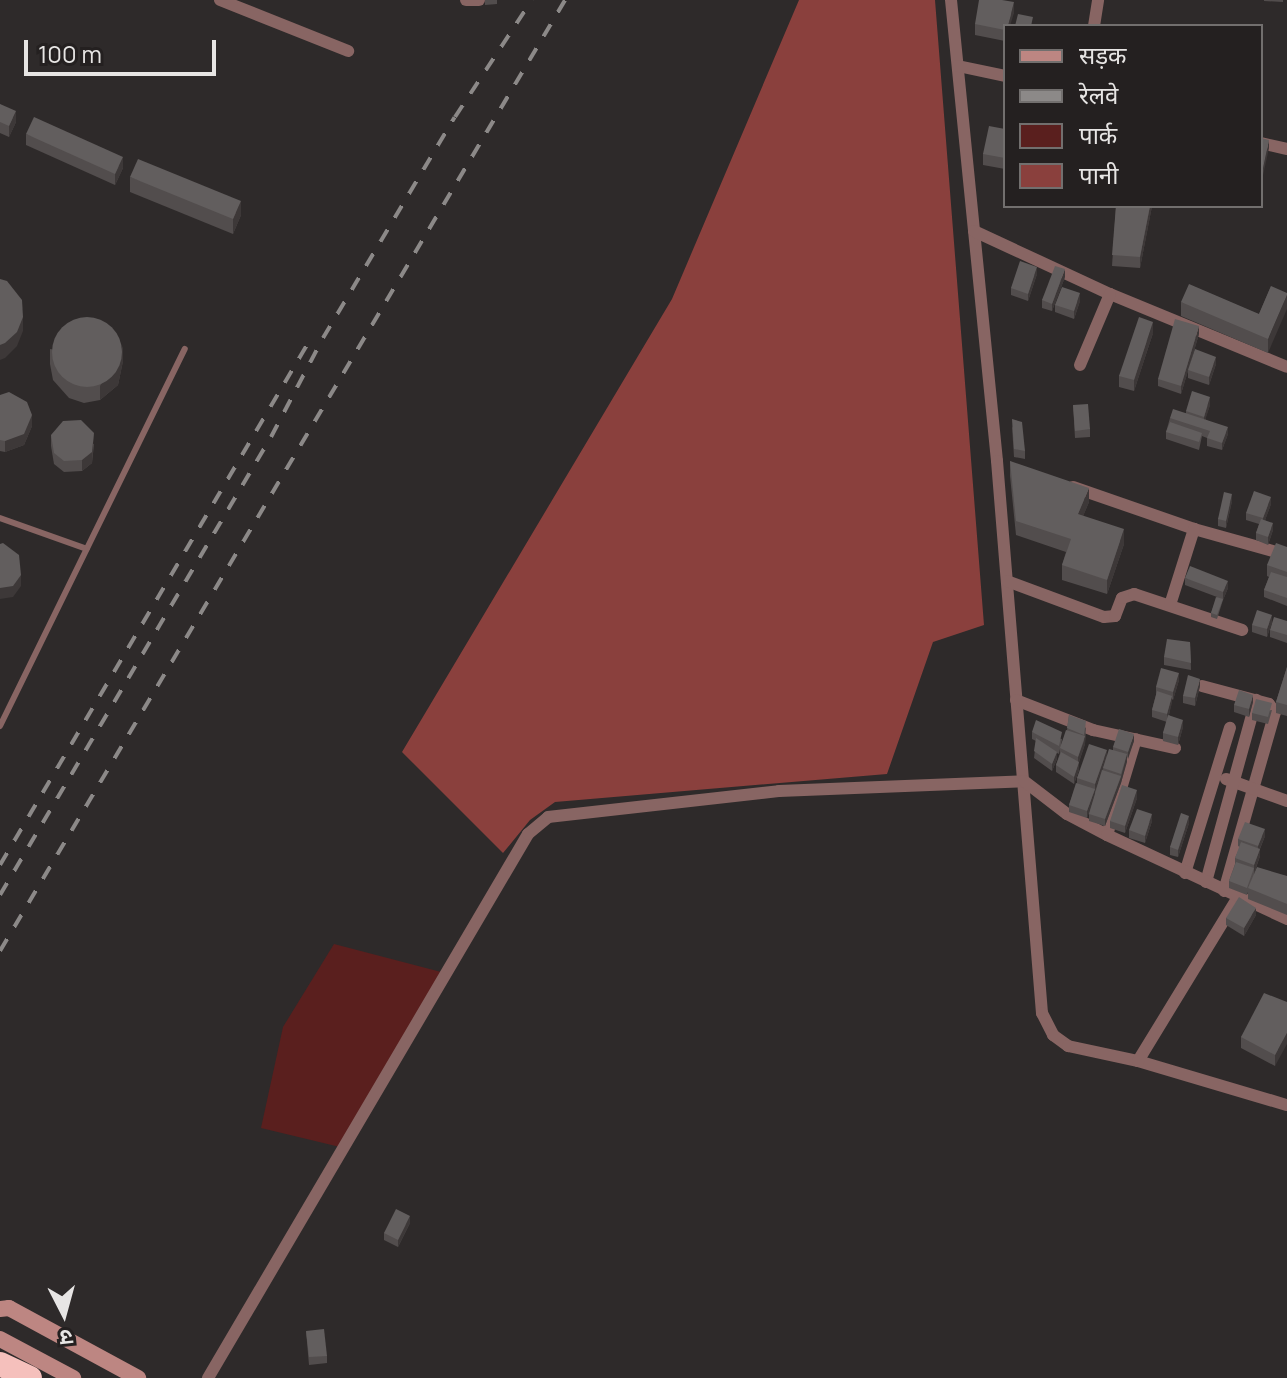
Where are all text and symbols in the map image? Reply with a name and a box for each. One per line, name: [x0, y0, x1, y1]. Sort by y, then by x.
scale bar: [28, 24, 220, 74]
legend: [1003, 24, 1263, 208]
text: 100 m: [38, 37, 102, 70]
text: सड़क: [1079, 38, 1127, 71]
text: रेलवे: [1079, 78, 1118, 111]
text: पार्क: [1079, 118, 1117, 151]
text: पानी: [1079, 158, 1118, 191]
north arrow: [24, 1274, 104, 1354]
text: उ: [59, 1322, 74, 1353]

